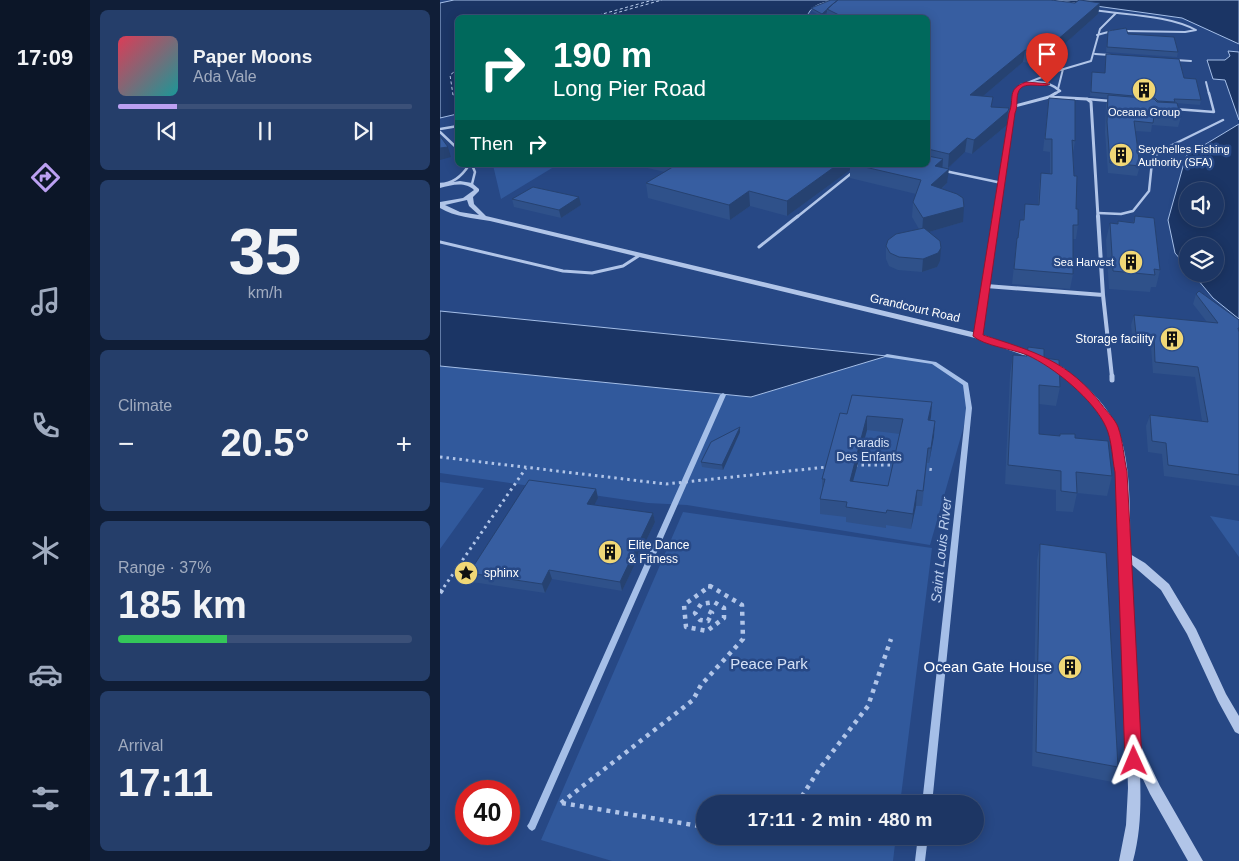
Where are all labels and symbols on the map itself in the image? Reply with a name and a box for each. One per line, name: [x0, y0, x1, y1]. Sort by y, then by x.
pin: [1026, 33, 1068, 84]
building icon: Oceana Group: [1131, 77, 1157, 103]
place label: Oceana Group: [1108, 106, 1180, 118]
building icon: Seychelles Fishing Authority (SFA): [1108, 142, 1134, 168]
place label: Seychelles Fishing Authority (SFA): [1138, 143, 1230, 168]
building icon: Sea Harvest: [1118, 249, 1144, 275]
place label: Sea Harvest: [1053, 256, 1114, 268]
street label: Grandcourt Road: [869, 291, 961, 325]
building icon: Storage facility: [1159, 326, 1185, 352]
place label: Storage facility: [1075, 332, 1154, 346]
park label: Paradis Des Enfants: [836, 436, 902, 464]
water label: Saint Louis River: [928, 495, 955, 603]
place label: Elite Dance & Fitness: [628, 538, 690, 566]
building icon: Elite Dance & Fitness: [597, 539, 623, 565]
place icon: sphinx: [453, 560, 479, 586]
place label: sphinx: [484, 566, 519, 580]
building icon: Ocean Gate House: [1057, 654, 1083, 680]
park label: Peace Park: [730, 655, 808, 672]
place label: Ocean Gate House: [924, 658, 1052, 675]
position arrow: [1107, 734, 1159, 786]
speed limit sign: 40: [455, 780, 520, 845]

